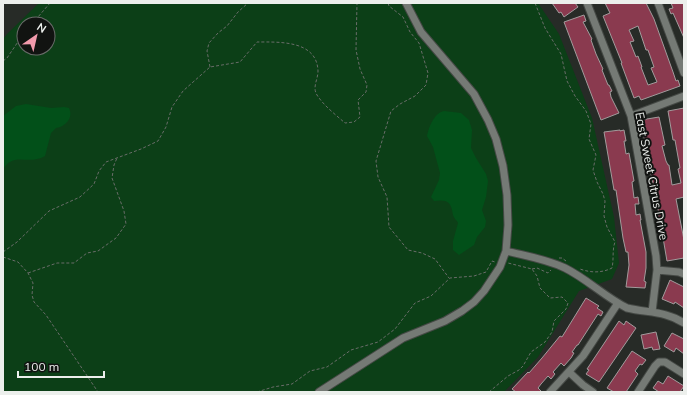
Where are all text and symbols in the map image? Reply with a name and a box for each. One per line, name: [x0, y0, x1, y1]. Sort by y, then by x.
north arrow: [16, 16, 56, 56]
text: N: [34, 20, 49, 36]
street label: East Sweet Citrus Drive: [632, 111, 672, 241]
scale bar: [18, 353, 104, 379]
text: 100 m: [24, 359, 59, 374]

